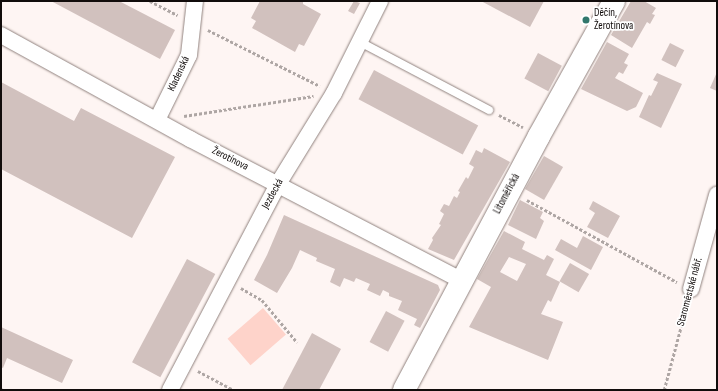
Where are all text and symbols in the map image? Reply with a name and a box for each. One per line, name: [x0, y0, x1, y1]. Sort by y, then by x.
place label: Děčín, Žerotínova: [594, 7, 633, 33]
marker: Děčín, Žerotínova: [581, 15, 591, 25]
street label: Kladenská: [165, 54, 193, 94]
street label: Žerotínova: [210, 144, 250, 174]
street label: Litoměřická: [491, 172, 523, 216]
street label: Jezdecká: [259, 177, 287, 211]
street label: Staroměstské nábř.: [674, 256, 706, 328]

